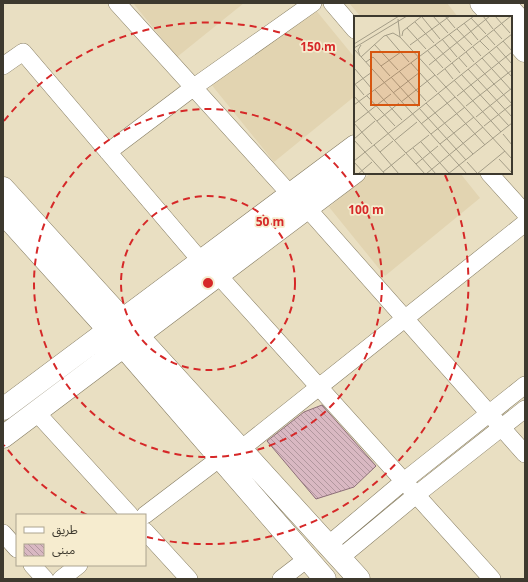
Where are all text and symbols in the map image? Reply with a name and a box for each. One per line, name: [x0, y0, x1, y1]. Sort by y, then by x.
inset map: [354, 16, 512, 174]
text: 150 m: [300, 38, 336, 55]
text: 100 m: [348, 201, 384, 218]
text: 50 m: [256, 213, 284, 230]
centre of rings: [201, 276, 215, 290]
legend: [16, 514, 146, 566]
text: طريق: [52, 521, 78, 538]
text: مبنى: [52, 541, 75, 558]

